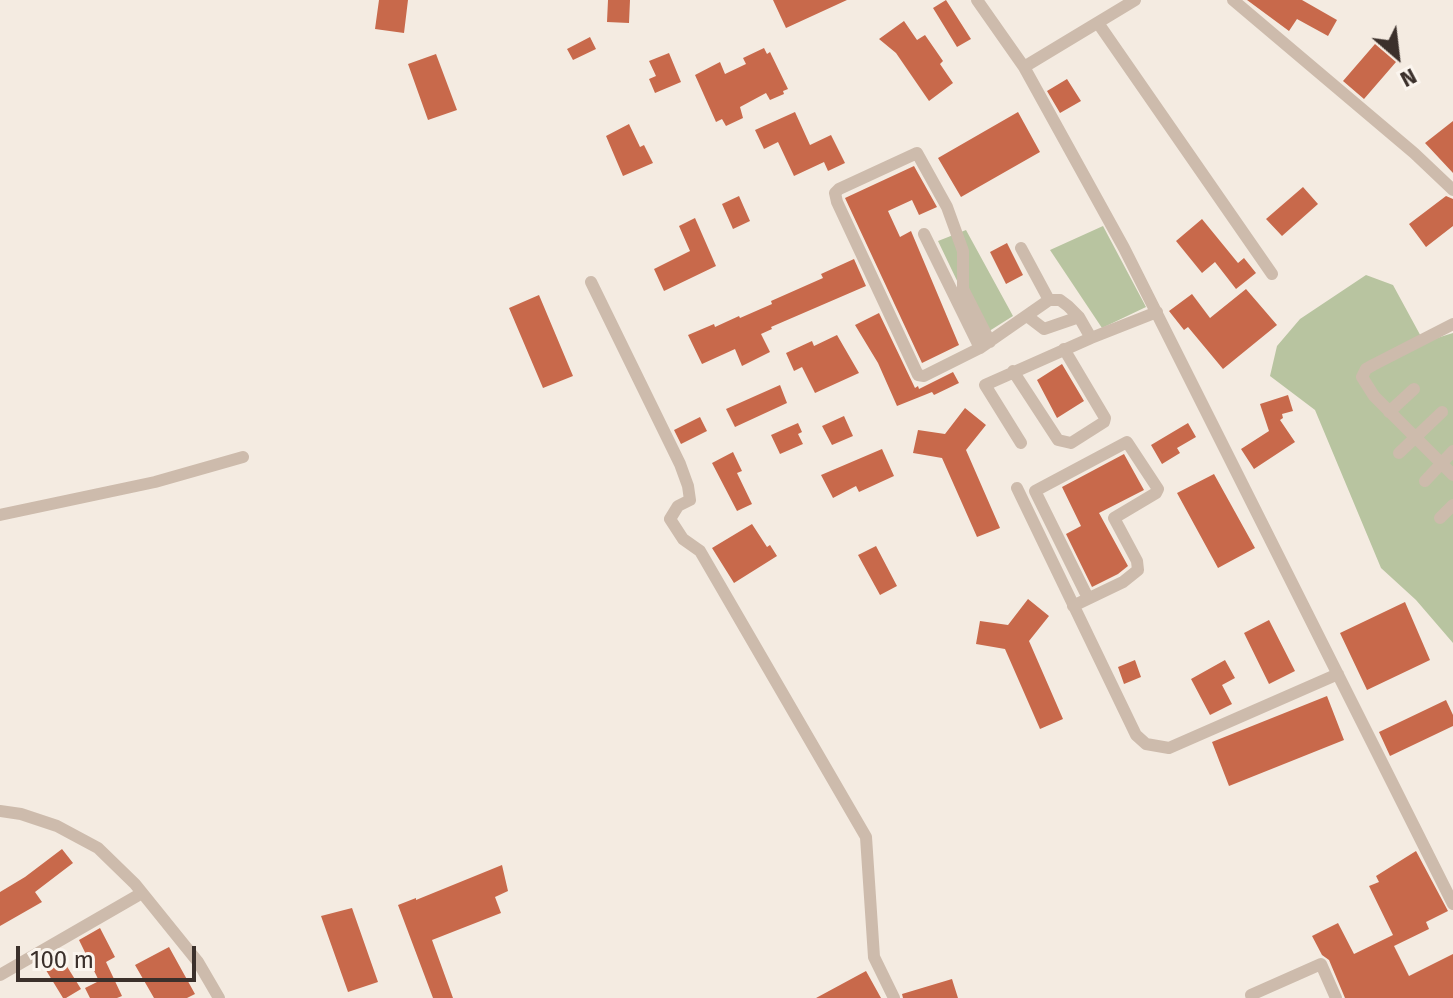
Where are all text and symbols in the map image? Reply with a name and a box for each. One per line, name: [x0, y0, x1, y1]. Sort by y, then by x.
north arrow: [1357, 16, 1437, 96]
text: N: [1396, 62, 1421, 93]
scale bar: [20, 930, 200, 980]
text: 100 m: [30, 946, 94, 974]

